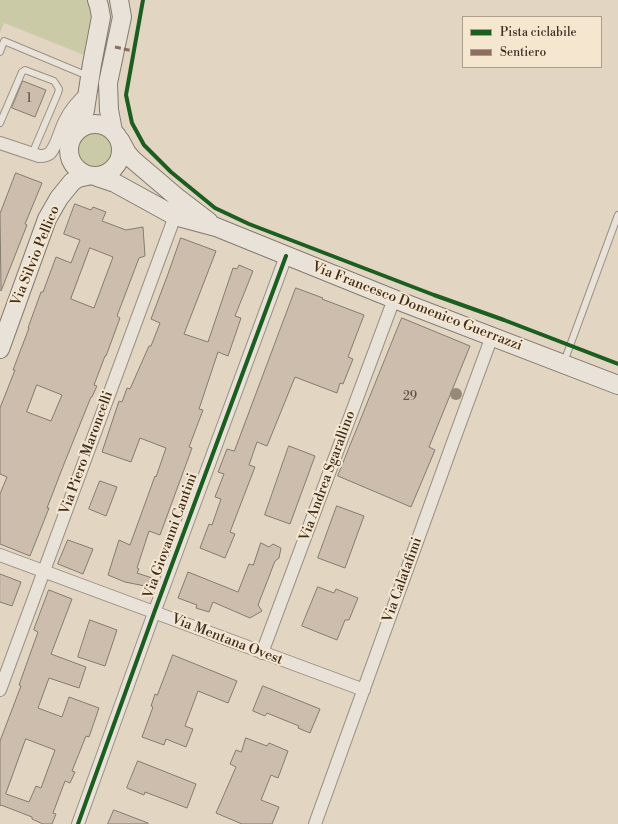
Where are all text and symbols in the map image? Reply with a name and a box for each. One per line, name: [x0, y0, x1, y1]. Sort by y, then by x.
legend: [462, 16, 602, 68]
text: Pista ciclabile: [500, 25, 577, 40]
text: Sentiero: [500, 45, 546, 60]
house number: 1: [26, 92, 32, 106]
street label: Via Silvio Pellico: [8, 203, 64, 309]
street label: Via Francesco Domenico Guerrazzi: [309, 259, 525, 355]
street label: Via Piero Maroncelli: [57, 389, 117, 517]
house number: 29: [403, 390, 417, 404]
street label: Via Andrea Sgarallino: [297, 409, 359, 543]
street label: Via Giovanni Cantini: [141, 471, 201, 601]
street label: Via Calatafimi: [380, 535, 426, 625]
street label: Via Mentana Ovest: [169, 611, 285, 669]

